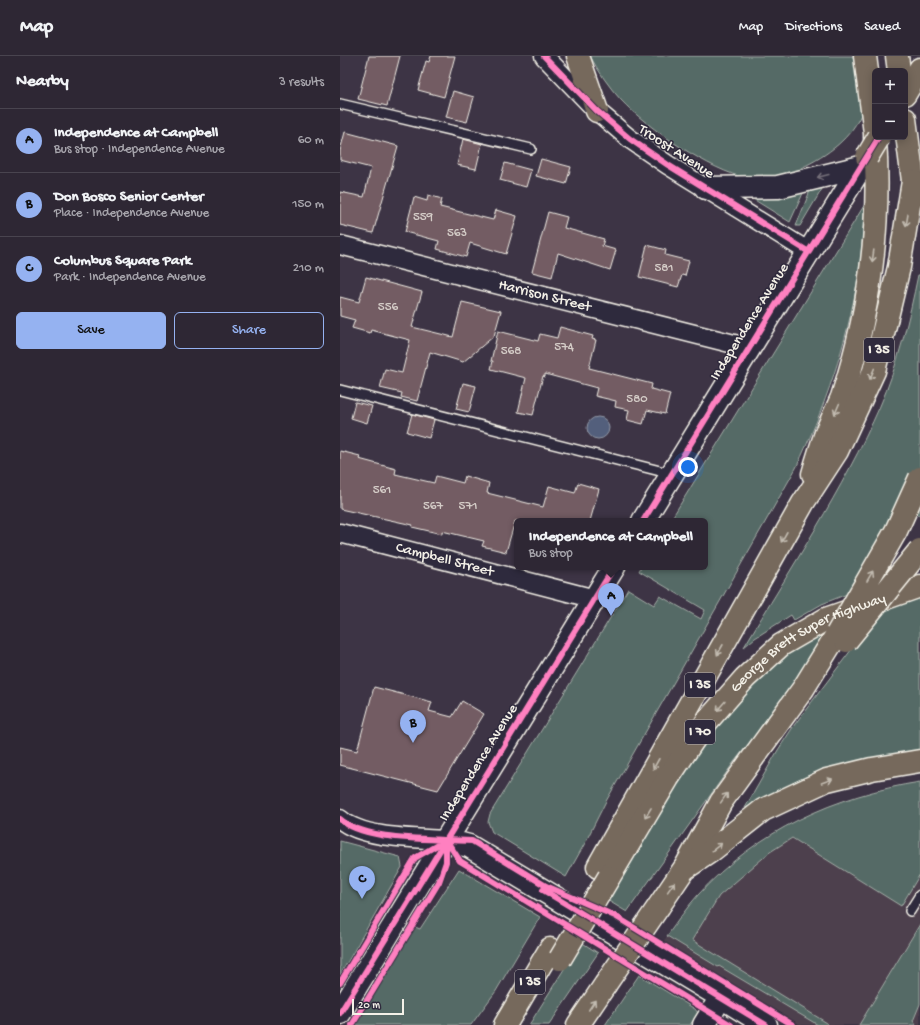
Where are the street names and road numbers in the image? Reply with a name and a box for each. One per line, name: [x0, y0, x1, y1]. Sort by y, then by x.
street label: Troost Avenue: [634, 120, 718, 183]
street label: Independence Avenue: [707, 260, 793, 384]
street label: Harrison Street: [496, 276, 595, 317]
road number: I 35: [864, 338, 894, 362]
street label: Campbell Street: [394, 539, 497, 582]
street label: George Brett Super Highway: [727, 590, 889, 697]
road number: I 35: [685, 673, 715, 697]
street label: Independence Avenue: [436, 701, 522, 825]
road number: I 70: [685, 720, 715, 744]
road number: I 35: [515, 970, 545, 994]

